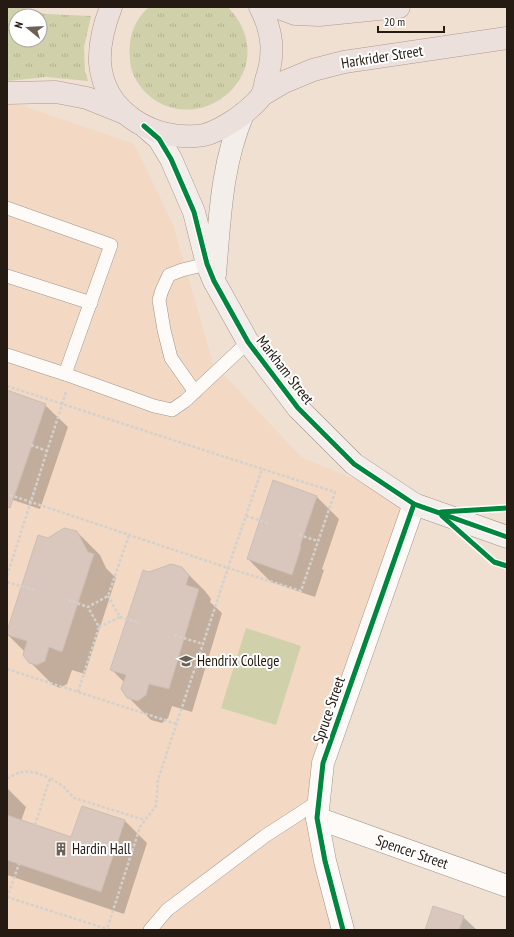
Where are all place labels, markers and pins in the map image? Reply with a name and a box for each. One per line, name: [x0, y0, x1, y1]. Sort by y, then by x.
place label: Hendrix College: [197, 651, 279, 670]
school or university icon: Hendrix College: [178, 653, 194, 669]
place label: Hardin Hall: [72, 839, 131, 858]
building icon: Hardin Hall: [53, 841, 69, 857]

